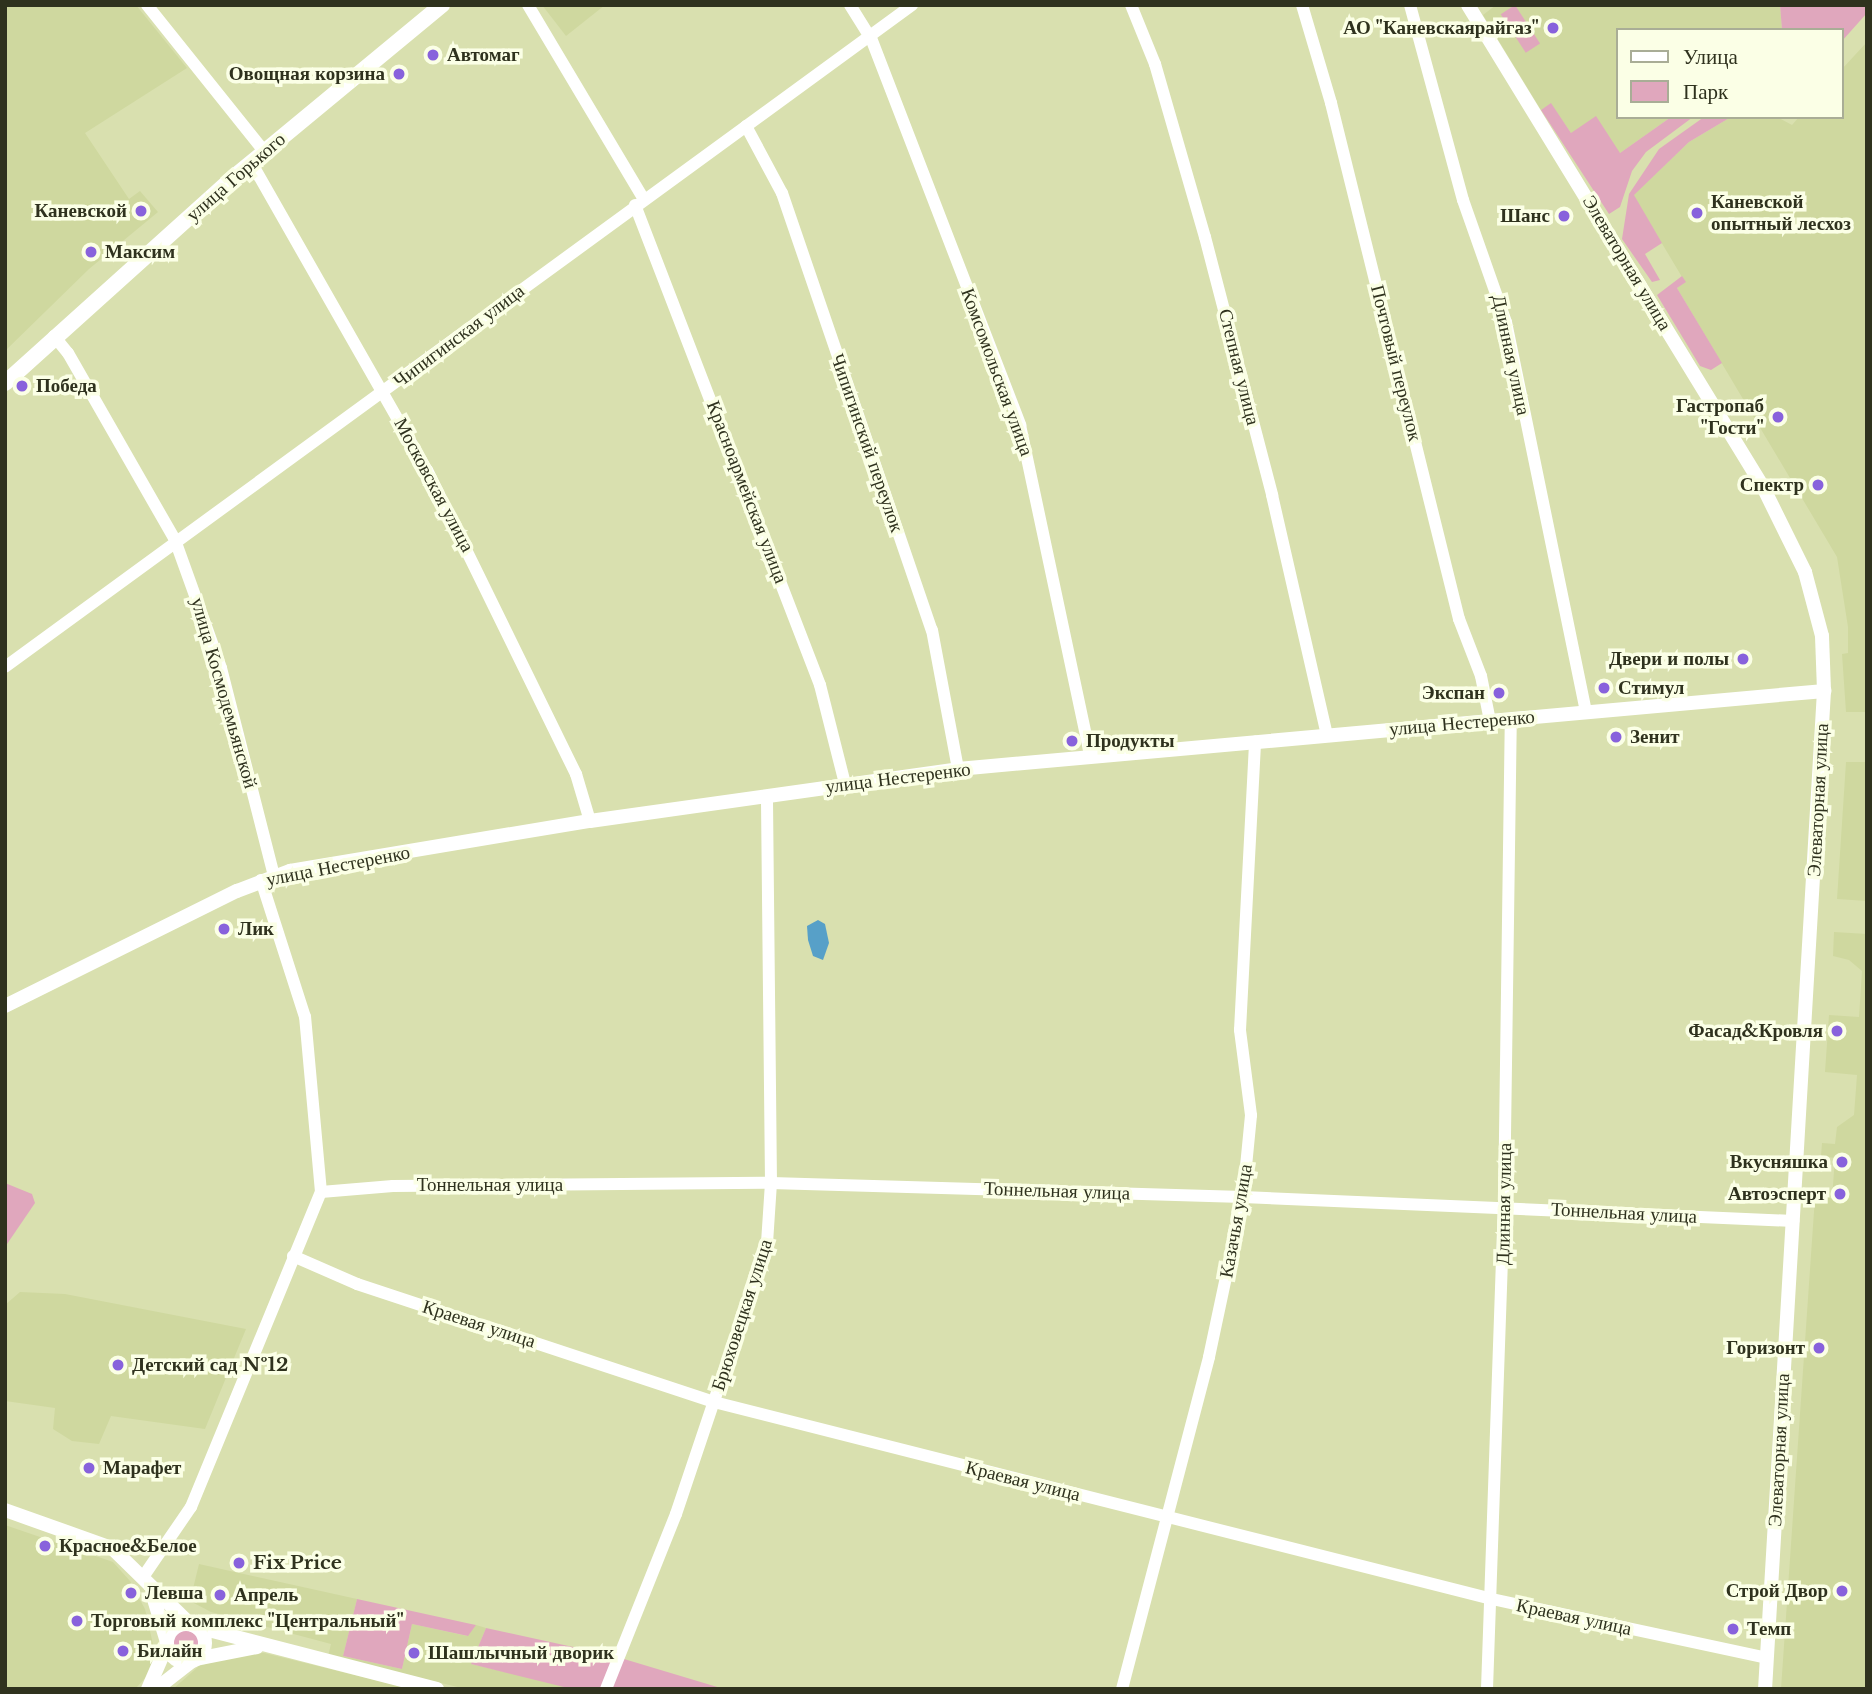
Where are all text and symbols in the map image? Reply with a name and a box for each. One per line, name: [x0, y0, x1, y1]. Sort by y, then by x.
place label: АО "Каневскаярайгаз": [1343, 17, 1539, 39]
marker: АО "Каневскаярайгаз": [1545, 20, 1561, 36]
legend: [1616, 28, 1844, 119]
place label: Автомаг: [447, 44, 520, 66]
text: Улица: [1683, 44, 1738, 70]
marker: Автомаг: [425, 47, 441, 63]
place label: Овощная корзина: [229, 63, 385, 85]
marker: Овощная корзина: [391, 66, 407, 82]
text: Парк: [1683, 79, 1728, 105]
street label: улица Горького: [182, 128, 290, 226]
street label: Элеваторная улица: [1578, 191, 1676, 335]
place label: Каневской опытный лесхоз: [1711, 191, 1851, 235]
place label: Каневской: [35, 200, 127, 222]
marker: Каневской: [133, 203, 149, 219]
place label: Шанс: [1500, 205, 1550, 227]
marker: Каневской опытный лесхоз: [1689, 205, 1705, 221]
marker: Шанс: [1556, 208, 1572, 224]
place label: Максим: [105, 241, 175, 263]
marker: Максим: [83, 244, 99, 260]
street label: Чипигинская улица: [389, 279, 529, 393]
street label: Почтовый переулок: [1366, 283, 1426, 443]
street label: Комсомольская улица: [956, 285, 1038, 459]
street label: Длинная улица: [1487, 293, 1535, 417]
street label: Степная улица: [1214, 306, 1264, 428]
street label: Чипигинский переулок: [826, 351, 908, 535]
place label: Победа: [36, 375, 97, 397]
marker: Победа: [14, 378, 30, 394]
place label: Гастропаб "Гости": [1676, 395, 1764, 439]
street label: Красноармейская улица: [702, 397, 792, 587]
marker: Гастропаб "Гости": [1770, 409, 1786, 425]
street label: Московская улица: [389, 414, 479, 556]
place label: Спектр: [1740, 474, 1804, 496]
marker: Спектр: [1810, 477, 1826, 493]
street label: улица Космодемьянской: [186, 595, 262, 791]
place label: Двери и полы: [1609, 648, 1729, 670]
marker: Двери и полы: [1735, 651, 1751, 667]
place label: Стимул: [1618, 677, 1684, 699]
marker: Стимул: [1596, 680, 1612, 696]
place label: Экспан: [1422, 682, 1485, 704]
marker: Экспан: [1491, 685, 1507, 701]
street label: улица Нестеренко: [1388, 705, 1536, 741]
street label: Элеваторная улица: [1803, 723, 1833, 877]
place label: Зенит: [1630, 726, 1680, 748]
marker: Зенит: [1608, 729, 1624, 745]
place label: Продукты: [1086, 730, 1175, 752]
marker: Продукты: [1064, 733, 1080, 749]
street label: улица Нестеренко: [824, 758, 972, 798]
street label: улица Нестеренко: [264, 841, 412, 891]
place label: Лик: [238, 918, 274, 940]
marker: Лик: [216, 921, 232, 937]
place label: Фасад&Кровля: [1688, 1020, 1823, 1042]
marker: Фасад&Кровля: [1829, 1023, 1845, 1039]
street label: Длинная улица: [1492, 1143, 1516, 1265]
place label: Вкусняшка: [1730, 1151, 1828, 1173]
marker: Вкусняшка: [1834, 1154, 1850, 1170]
street label: Казачья улица: [1215, 1162, 1257, 1280]
street label: Тоннельная улица: [417, 1174, 563, 1196]
street label: Тоннельная улица: [983, 1177, 1131, 1205]
place label: Автоэсперт: [1728, 1183, 1826, 1205]
marker: Автоэсперт: [1832, 1186, 1848, 1202]
street label: Тоннельная улица: [1550, 1198, 1698, 1228]
street label: Брюховецкая улица: [707, 1236, 777, 1394]
street label: Краевая улица: [420, 1295, 538, 1353]
place label: Горизонт: [1726, 1337, 1805, 1359]
marker: Горизонт: [1811, 1340, 1827, 1356]
place label: Детский сад №12: [132, 1354, 288, 1376]
marker: Детский сад №12: [110, 1357, 126, 1373]
street label: Элеваторная улица: [1764, 1373, 1794, 1527]
street label: Краевая улица: [963, 1456, 1083, 1506]
place label: Марафет: [103, 1457, 181, 1479]
marker: Марафет: [81, 1460, 97, 1476]
place label: Красное&Белое: [59, 1535, 197, 1557]
marker: Красное&Белое: [37, 1538, 53, 1554]
place label: Fix Price: [253, 1552, 342, 1574]
marker: Fix Price: [231, 1555, 247, 1571]
place label: Строй Двор: [1726, 1580, 1828, 1602]
place label: Левша: [145, 1582, 203, 1604]
marker: Строй Двор: [1834, 1583, 1850, 1599]
place label: Апрель: [234, 1584, 298, 1606]
marker: Левша: [123, 1585, 139, 1601]
marker: Апрель: [212, 1587, 228, 1603]
street label: Краевая улица: [1514, 1594, 1634, 1640]
place label: Торговый комплекс "Центральный": [91, 1610, 404, 1632]
marker: Торговый комплекс "Центральный": [69, 1613, 85, 1629]
place label: Темп: [1747, 1618, 1791, 1640]
marker: Темп: [1725, 1621, 1741, 1637]
place label: Билайн: [137, 1640, 203, 1662]
place label: Шашлычный дворик: [428, 1642, 614, 1664]
marker: Билайн: [115, 1643, 131, 1659]
marker: Шашлычный дворик: [406, 1645, 422, 1661]

